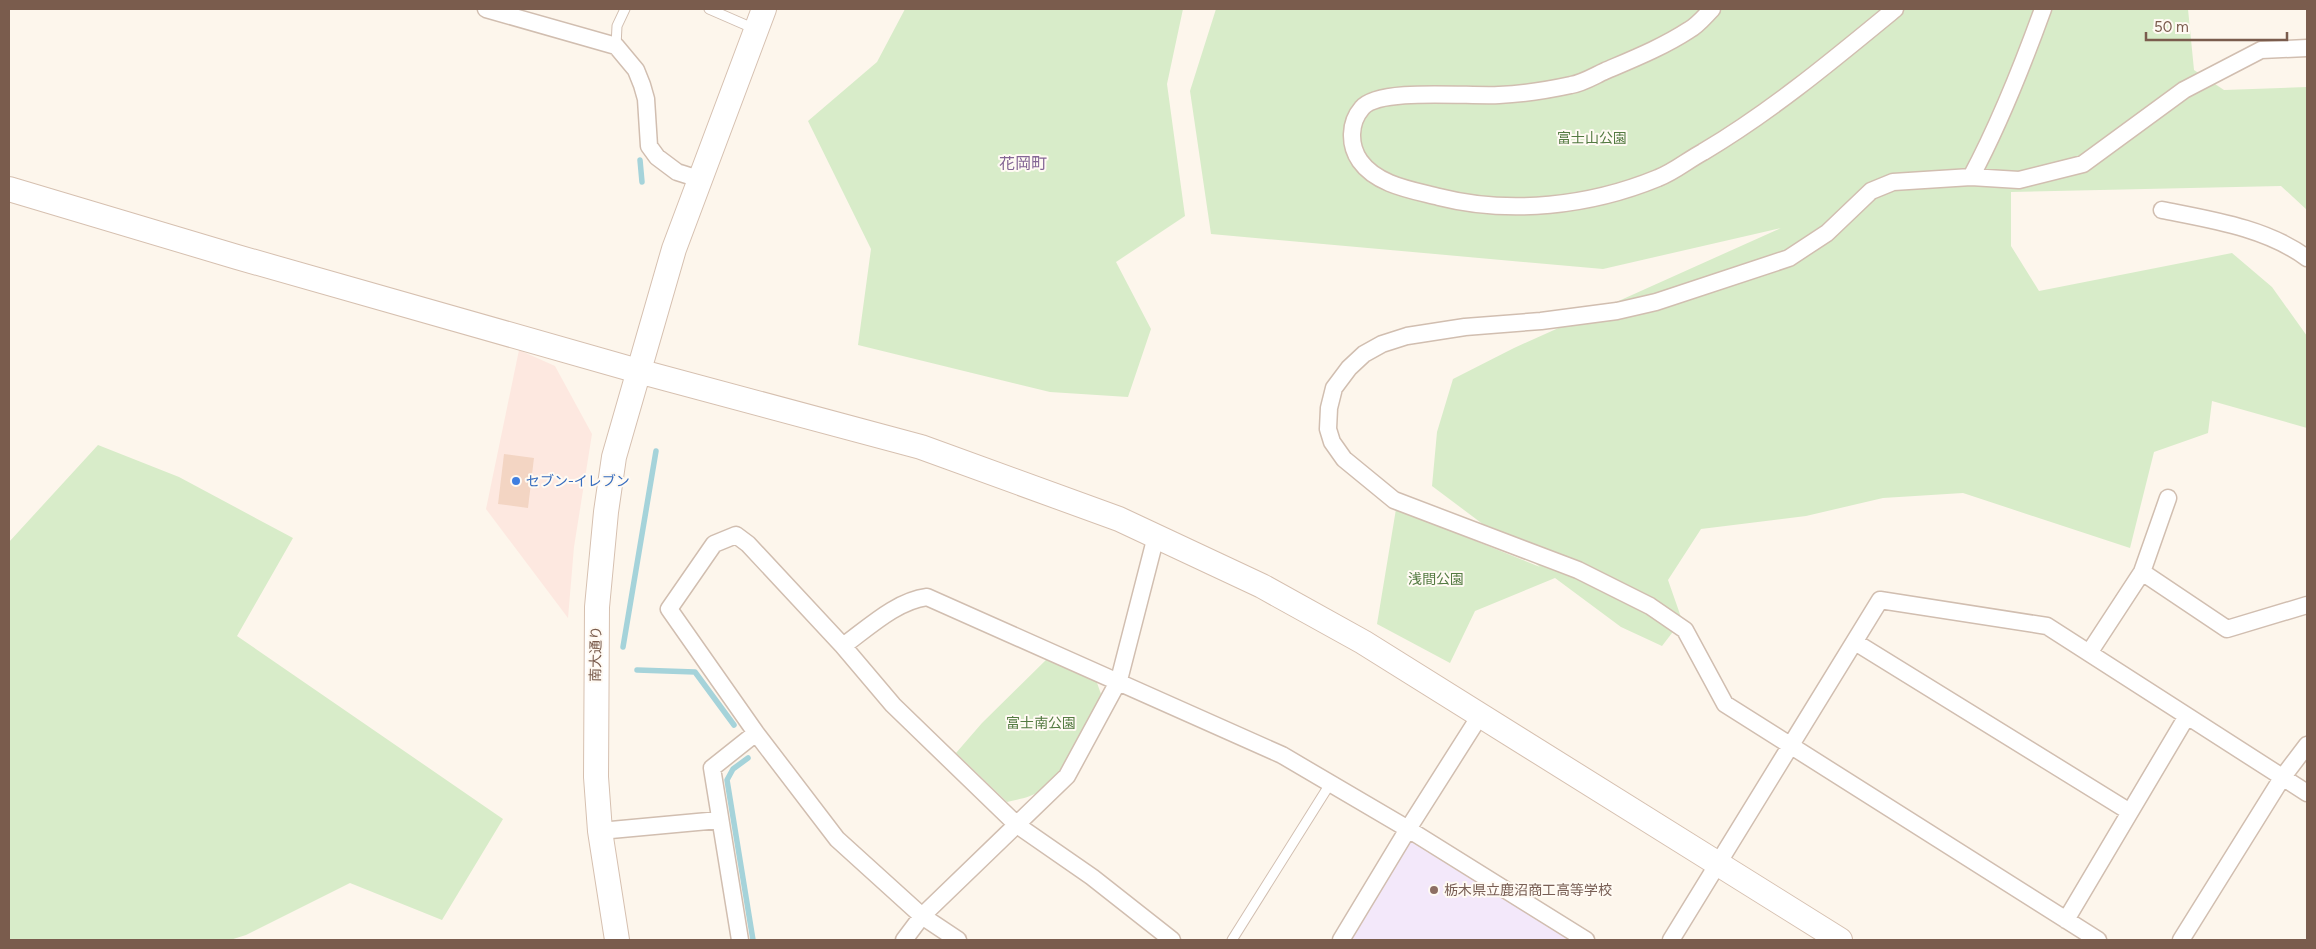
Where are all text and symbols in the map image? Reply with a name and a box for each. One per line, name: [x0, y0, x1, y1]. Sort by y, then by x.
scale bar: [2146, 10, 2287, 42]
text: 50 m: [2154, 18, 2189, 36]
park label: 富士山公園: [1557, 130, 1627, 147]
district label: 花岡町: [999, 154, 1047, 173]
place label: セブン-イレブン: [526, 473, 630, 490]
marker: セブン-イレブン: [510, 475, 522, 487]
park label: 浅間公園: [1408, 571, 1464, 588]
street label: 南大通り: [587, 626, 605, 682]
park label: 富士南公園: [1006, 715, 1076, 732]
place label: 栃木県立鹿沼商工高等学校: [1444, 882, 1612, 899]
marker: 栃木県立鹿沼商工高等学校: [1428, 884, 1440, 896]

